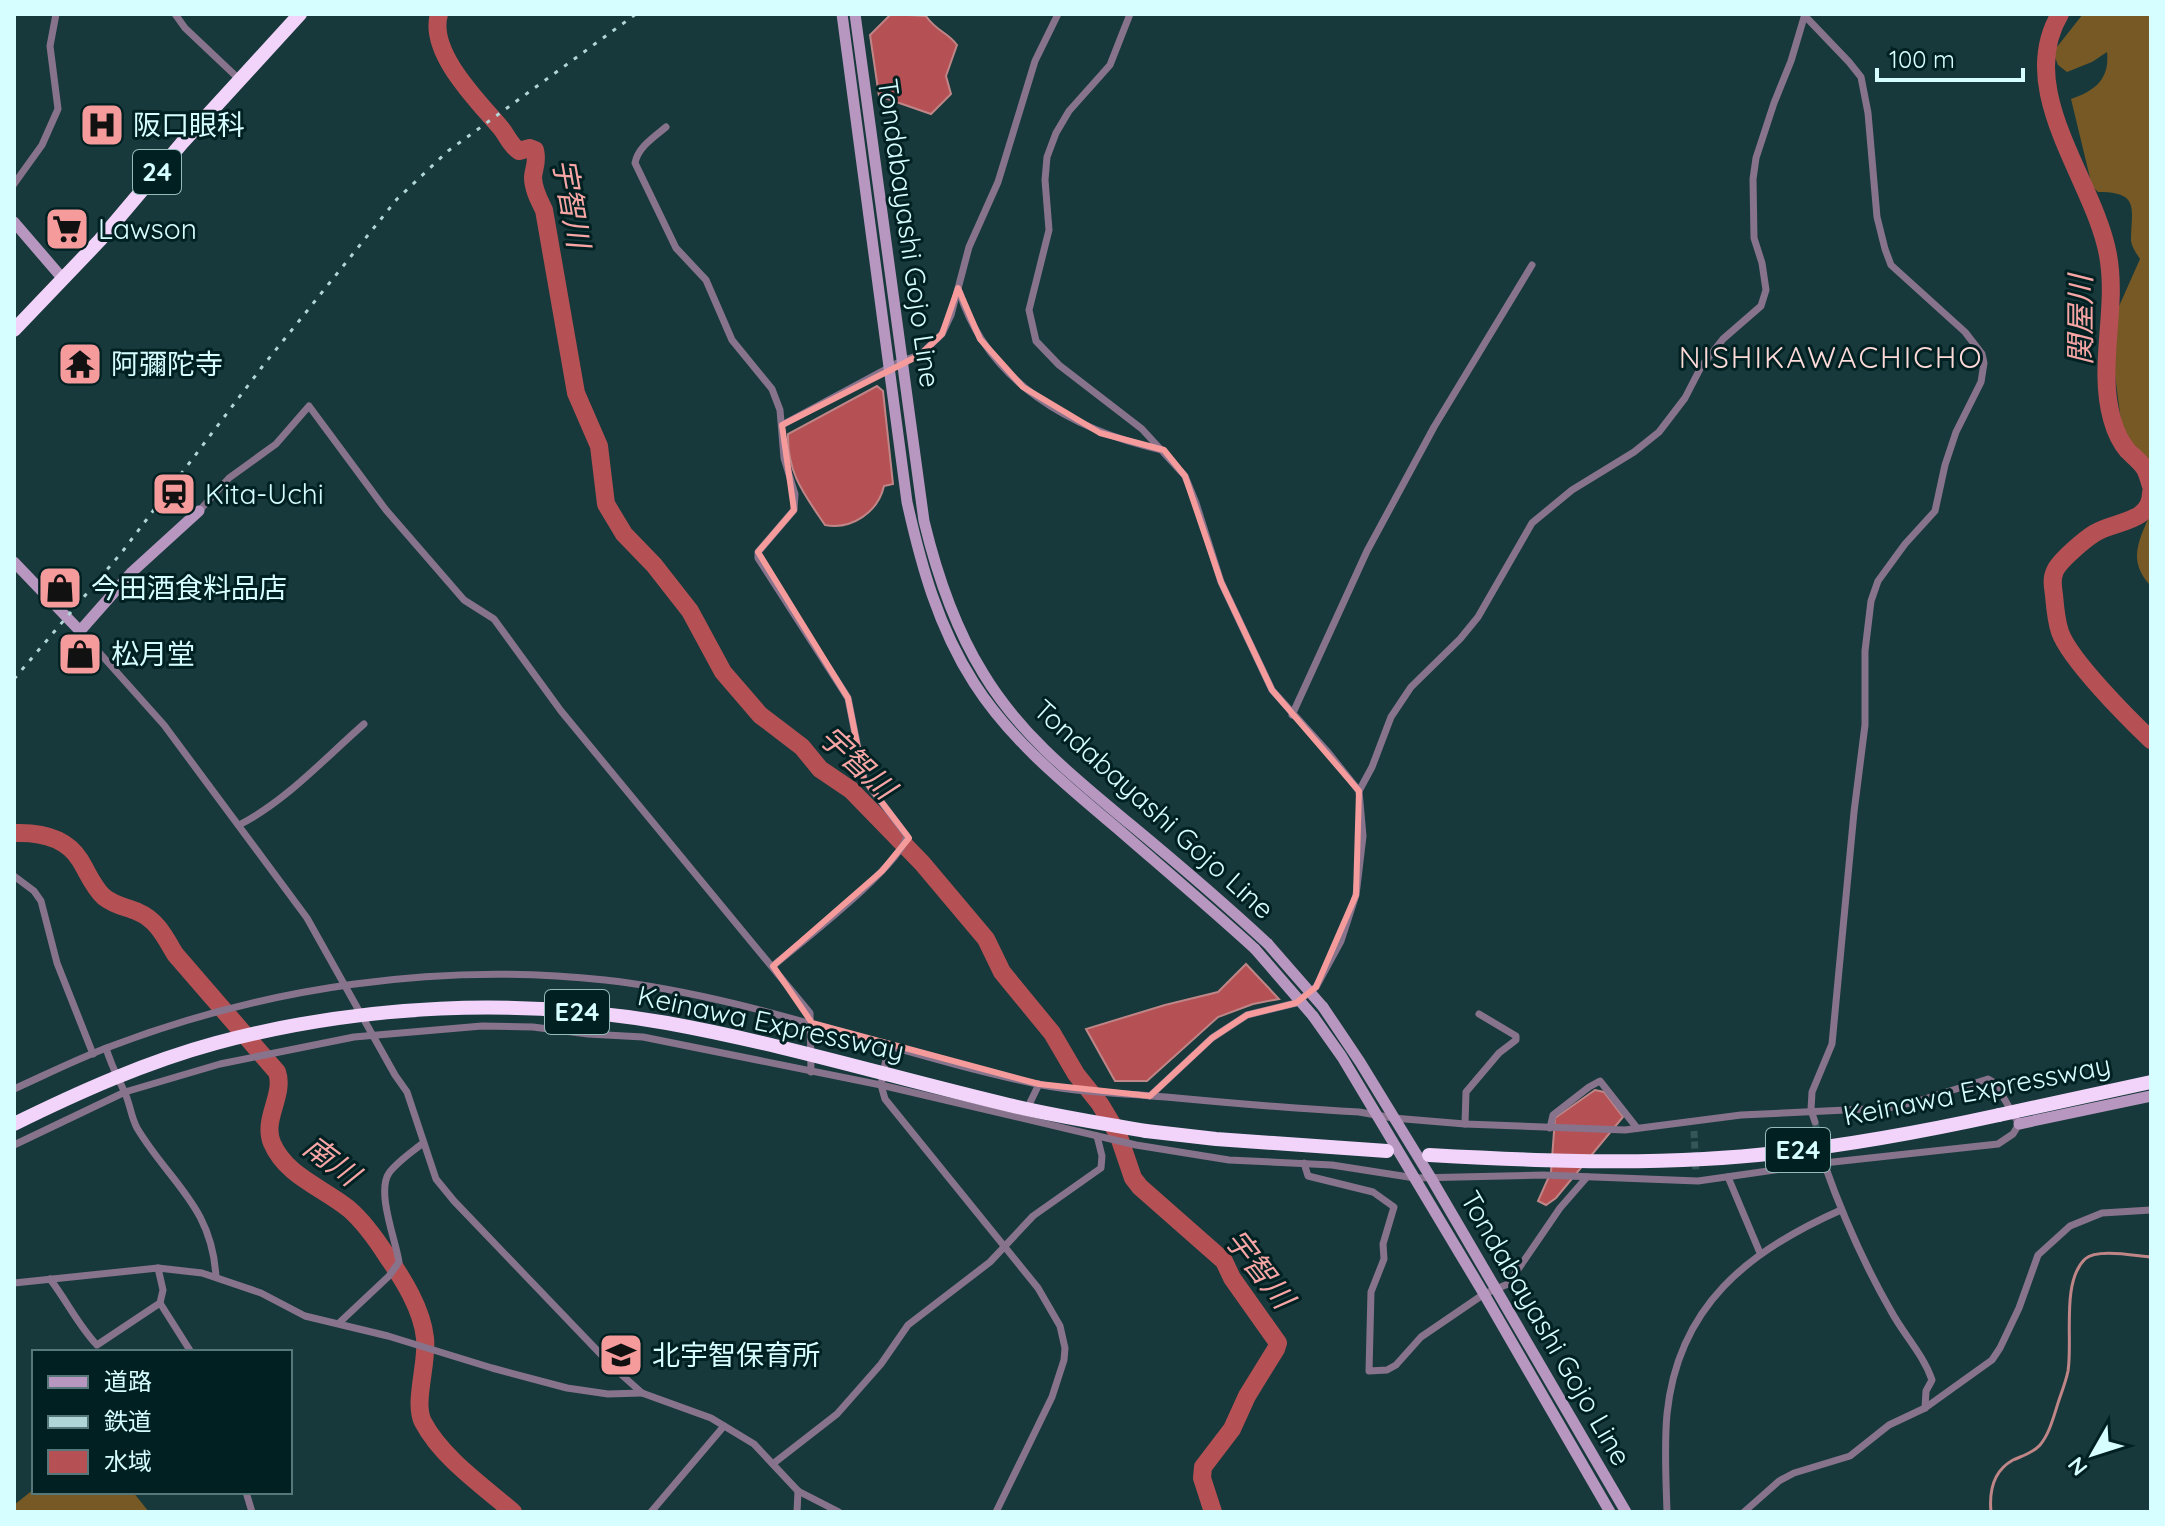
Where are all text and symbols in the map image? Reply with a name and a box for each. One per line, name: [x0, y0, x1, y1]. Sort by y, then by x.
scale bar: [1877, 32, 2023, 82]
text: 100 m: [1889, 44, 1955, 74]
street label: Tondabayashi Gojo Line: [870, 76, 948, 390]
hospital icon: 阪口眼科: [78, 101, 126, 149]
place label: 阪口眼科: [133, 107, 245, 142]
road number: 24: [133, 150, 181, 194]
water label: 宇智川: [545, 155, 599, 253]
supermarket icon: Lawson: [43, 205, 91, 253]
place label: Lawson: [98, 211, 197, 246]
water label: 関屋川: [2061, 272, 2099, 365]
district label: NISHIKAWACHICHO: [1679, 338, 1983, 376]
temple icon: 阿彌陀寺: [56, 340, 104, 388]
place label: 阿彌陀寺: [111, 346, 223, 381]
station icon: Kita-Uchi: [150, 470, 198, 518]
place label: Kita-Uchi: [205, 476, 324, 511]
shop icon: 今田酒食料品店: [36, 564, 84, 612]
place label: 今田酒食料品店: [91, 570, 287, 605]
shop icon: 松月堂: [56, 630, 104, 678]
place label: 松月堂: [111, 636, 195, 671]
street label: Tondabayashi Gojo Line: [1027, 691, 1282, 926]
water label: 宇智川: [812, 718, 906, 809]
street label: Keinawa Expressway: [635, 977, 908, 1068]
road number: E24: [545, 990, 609, 1034]
street label: Keinawa Expressway: [1840, 1046, 2114, 1133]
water label: 南川: [296, 1127, 369, 1195]
road number: E24: [1766, 1128, 1830, 1172]
street label: Tondabayashi Gojo Line: [1453, 1184, 1639, 1471]
water label: 宇智川: [1217, 1221, 1304, 1318]
school or university icon: 北宇智保育所: [597, 1331, 645, 1379]
place label: 北宇智保育所: [652, 1337, 820, 1372]
legend: [32, 1350, 292, 1494]
text: 道路: [104, 1366, 152, 1396]
text: 鉄道: [104, 1406, 152, 1436]
north arrow: [2053, 1414, 2133, 1494]
text: 水域: [104, 1446, 152, 1476]
text: N: [2061, 1451, 2093, 1482]

